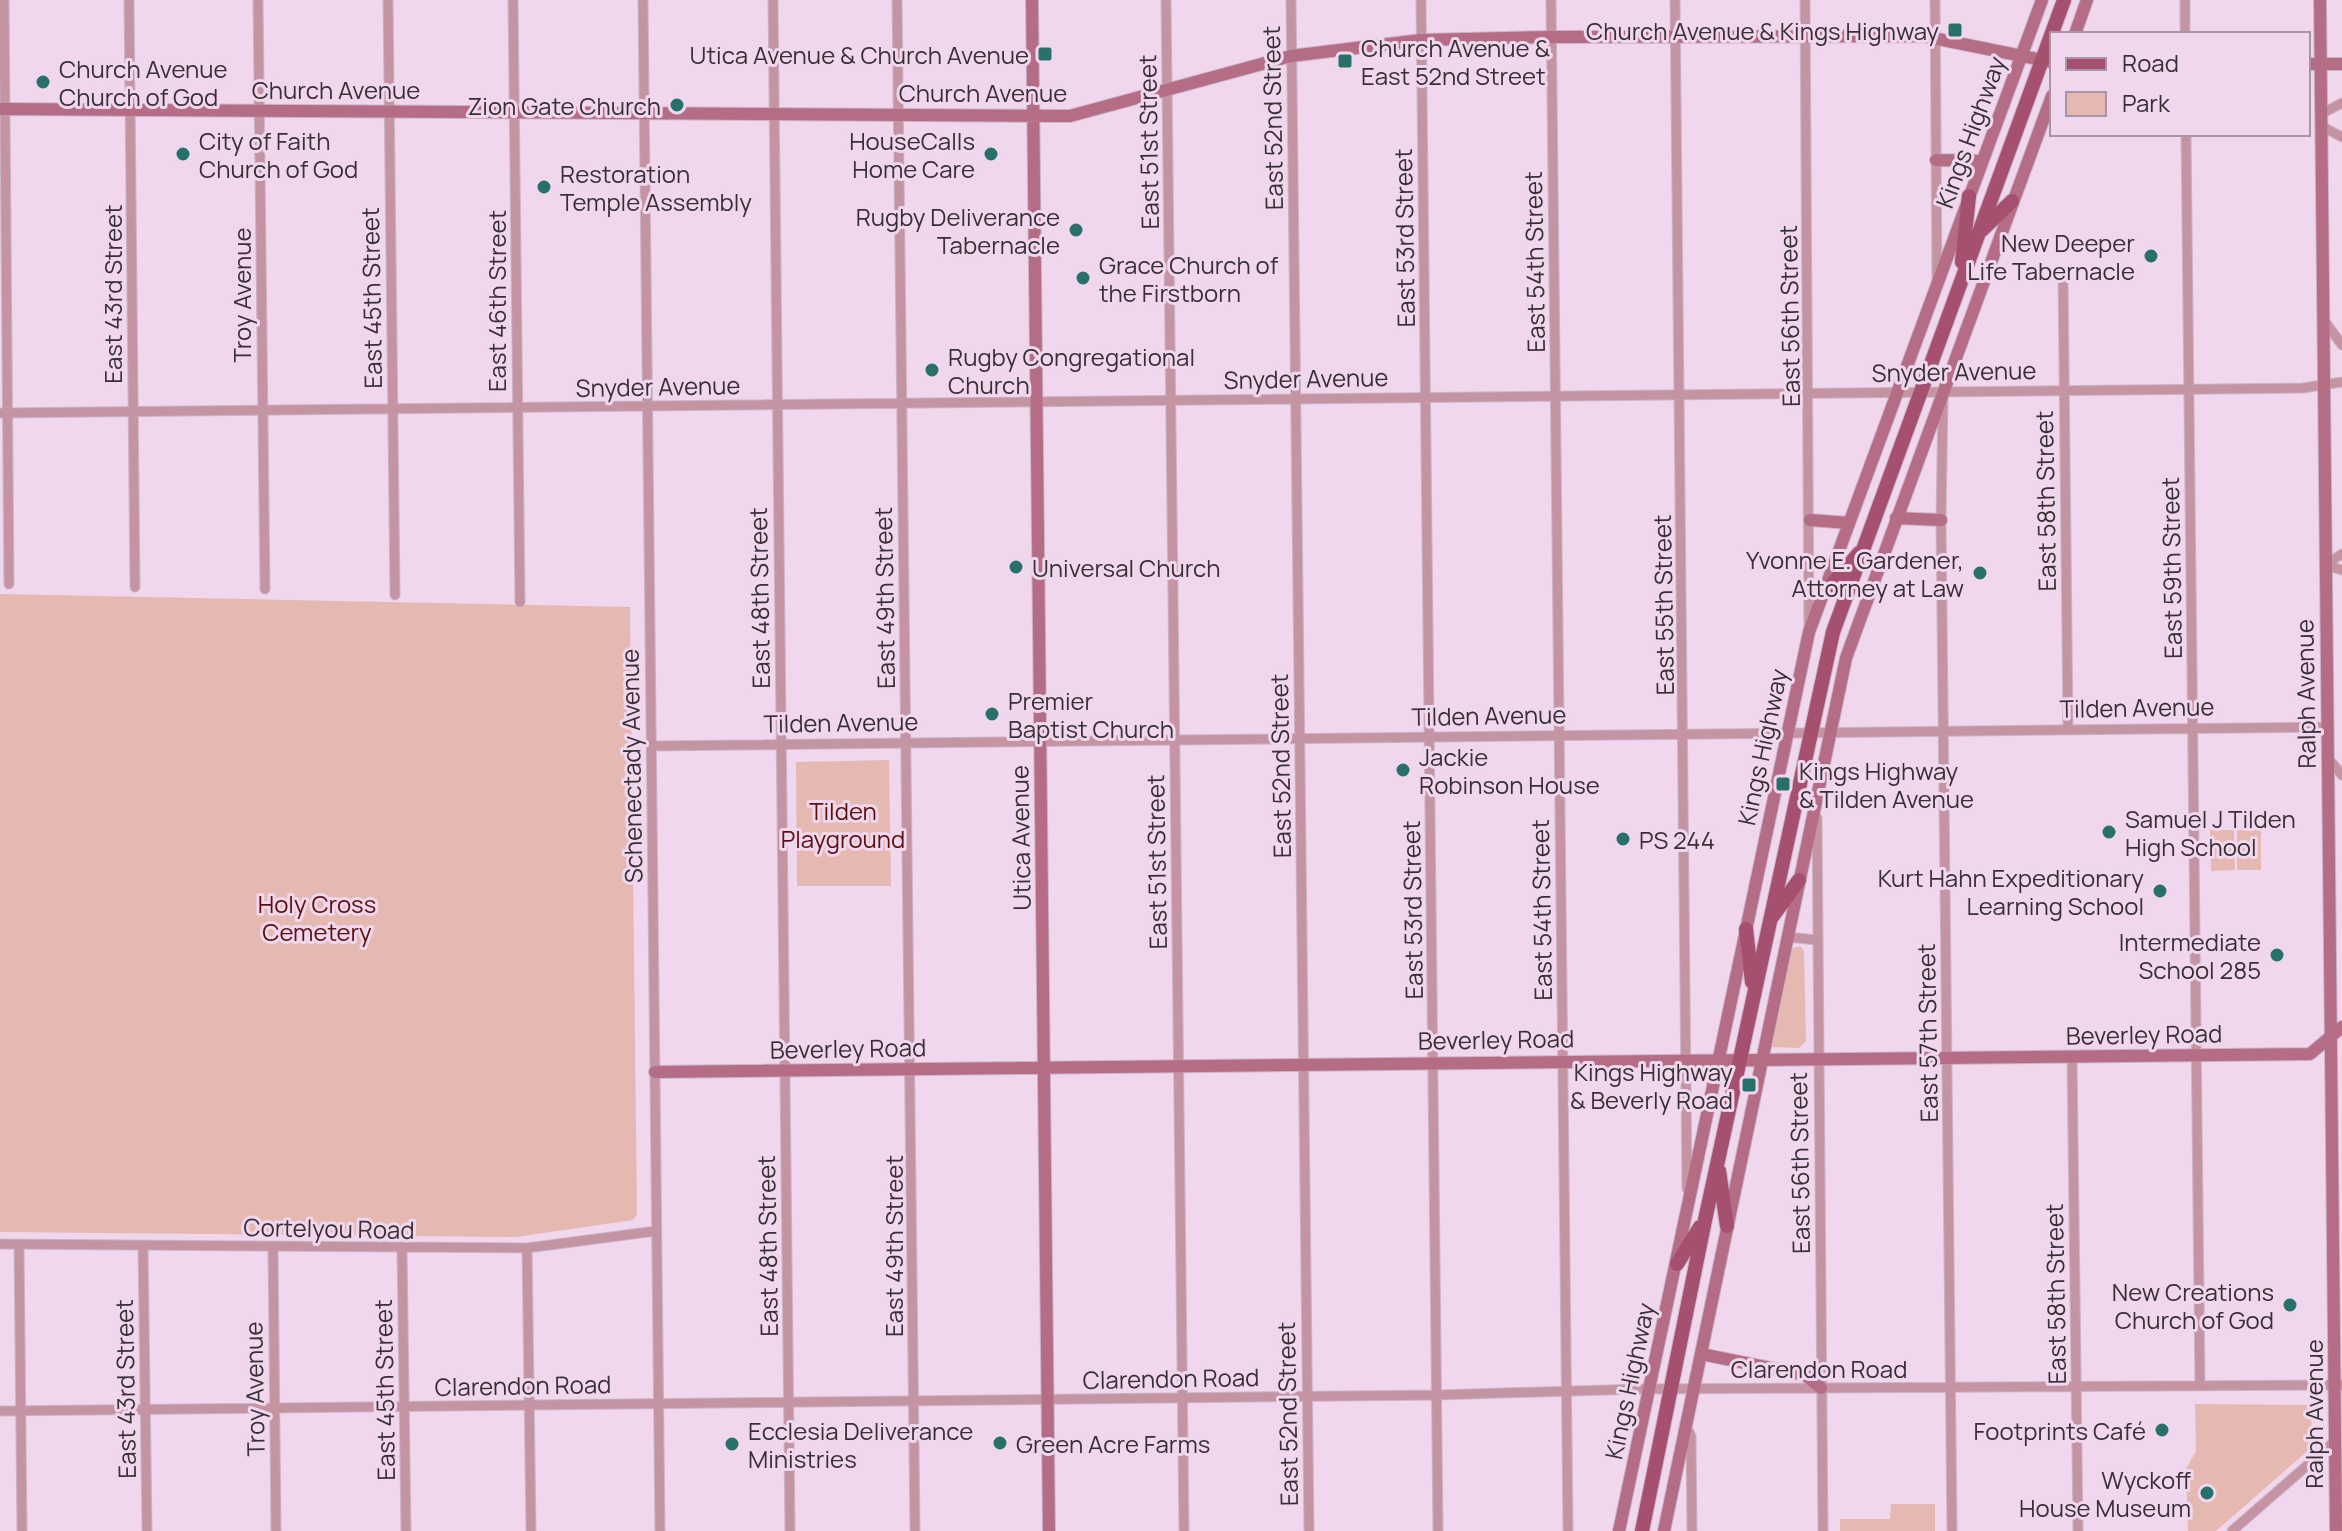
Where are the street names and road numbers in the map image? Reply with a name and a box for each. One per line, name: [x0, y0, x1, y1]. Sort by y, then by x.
street label: East 52nd Street: [1254, 25, 1290, 211]
street label: Kings Highway: [1927, 51, 2013, 212]
street label: East 51st Street: [1130, 54, 1166, 230]
street label: Church Avenue: [252, 73, 420, 106]
street label: Church Avenue: [899, 76, 1067, 109]
street label: East 53rd Street: [1386, 148, 1422, 328]
street label: East 54th Street: [1516, 171, 1552, 353]
street label: East 43rd Street: [96, 204, 129, 384]
street label: East 45th Street: [353, 207, 389, 389]
street label: East 46th Street: [480, 210, 513, 392]
street label: East 56th Street: [1771, 225, 1807, 407]
street label: Troy Avenue: [225, 228, 258, 362]
street label: Snyder Avenue: [1871, 353, 2037, 389]
street label: Snyder Avenue: [1223, 360, 1389, 396]
street label: Snyder Avenue: [575, 368, 741, 404]
street label: East 58th Street: [2027, 410, 2063, 592]
street label: East 59th Street: [2153, 477, 2189, 659]
street label: East 48th Street: [741, 507, 777, 689]
street label: East 49th Street: [866, 507, 902, 689]
street label: East 55th Street: [1645, 514, 1681, 696]
street label: Ralph Avenue: [2287, 619, 2323, 769]
street label: Schenectady Avenue: [612, 649, 650, 883]
street label: Kings Highway: [1729, 665, 1795, 828]
street label: East 52nd Street: [1262, 673, 1298, 859]
street label: Tilden Avenue: [2059, 689, 2215, 725]
street label: Tilden Avenue: [1411, 697, 1567, 733]
street label: Tilden Avenue: [763, 704, 919, 740]
street label: Utica Avenue: [1002, 765, 1038, 911]
street label: East 51st Street: [1138, 774, 1174, 950]
street label: East 54th Street: [1523, 819, 1559, 1001]
street label: East 53rd Street: [1394, 820, 1430, 1000]
street label: East 57th Street: [1909, 943, 1945, 1123]
street label: Beverley Road: [2066, 1016, 2222, 1052]
street label: Beverley Road: [1418, 1021, 1574, 1057]
street label: Beverley Road: [770, 1030, 926, 1066]
street label: East 56th Street: [1781, 1072, 1817, 1254]
street label: East 48th Street: [749, 1155, 785, 1337]
street label: East 49th Street: [877, 1155, 910, 1337]
street label: East 58th Street: [2037, 1203, 2073, 1385]
street label: Cortelyou Road: [243, 1210, 415, 1246]
street label: East 43rd Street: [107, 1299, 143, 1479]
street label: East 45th Street: [366, 1299, 402, 1481]
street label: Kings Highway: [1596, 1299, 1662, 1462]
street label: Troy Avenue: [236, 1321, 272, 1457]
street label: East 52nd Street: [1269, 1321, 1305, 1507]
street label: Ralph Avenue: [2297, 1339, 2330, 1489]
street label: Clarendon Road: [1731, 1352, 1907, 1385]
street label: Clarendon Road: [1082, 1360, 1260, 1396]
street label: Clarendon Road: [434, 1367, 612, 1403]

